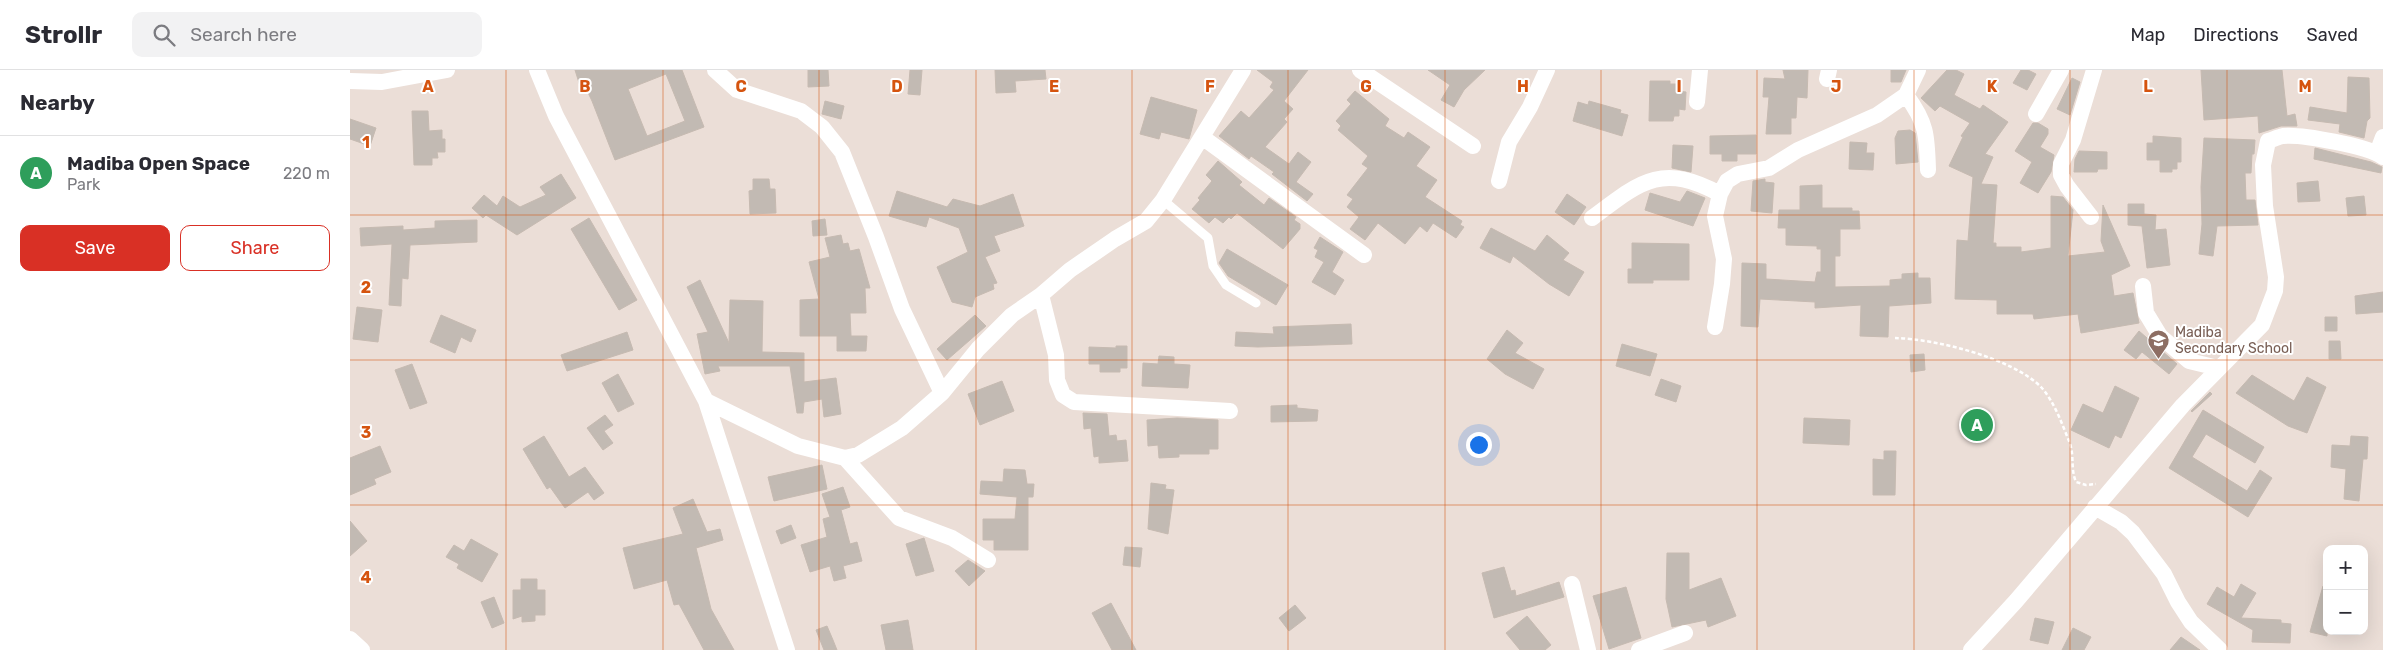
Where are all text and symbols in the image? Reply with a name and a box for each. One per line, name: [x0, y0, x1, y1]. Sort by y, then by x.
search box: [132, 12, 482, 57]
text: Strollr: [25, 21, 102, 49]
icon: search: [150, 21, 178, 49]
text: Search here: [190, 23, 297, 46]
text: Map: [2130, 24, 2165, 46]
text: Directions: [2193, 24, 2279, 46]
text: Saved: [2307, 24, 2358, 46]
text: A: [422, 77, 434, 96]
text: B: [579, 77, 591, 96]
text: C: [735, 77, 747, 96]
text: D: [891, 77, 903, 96]
text: E: [1049, 77, 1059, 96]
text: F: [1205, 77, 1215, 96]
text: G: [1360, 77, 1372, 96]
text: H: [1517, 77, 1529, 96]
text: I: [1676, 77, 1682, 96]
text: J: [1831, 77, 1841, 96]
text: K: [1987, 77, 1998, 96]
text: L: [2143, 77, 2153, 96]
text: M: [2298, 77, 2312, 96]
text: Nearby: [20, 90, 95, 115]
text: 1: [362, 133, 370, 152]
text: Madiba Open Space: [67, 152, 250, 175]
text: A: [30, 164, 42, 183]
text: 220 m: [283, 164, 330, 183]
text: Park: [67, 175, 100, 194]
button: Save: [20, 225, 170, 271]
button: Share: [180, 225, 330, 271]
text: 2: [361, 278, 371, 297]
place label: Madiba Secondary School: [2175, 324, 2292, 357]
school or university icon: Madiba Secondary School: [2147, 328, 2171, 359]
pin: A: [1961, 406, 1993, 444]
text: 3: [361, 423, 371, 442]
your location: [1466, 432, 1492, 458]
map controls: [2323, 545, 2368, 635]
button: +: [2323, 545, 2368, 590]
text: 4: [361, 568, 372, 587]
button: −: [2323, 590, 2368, 635]

